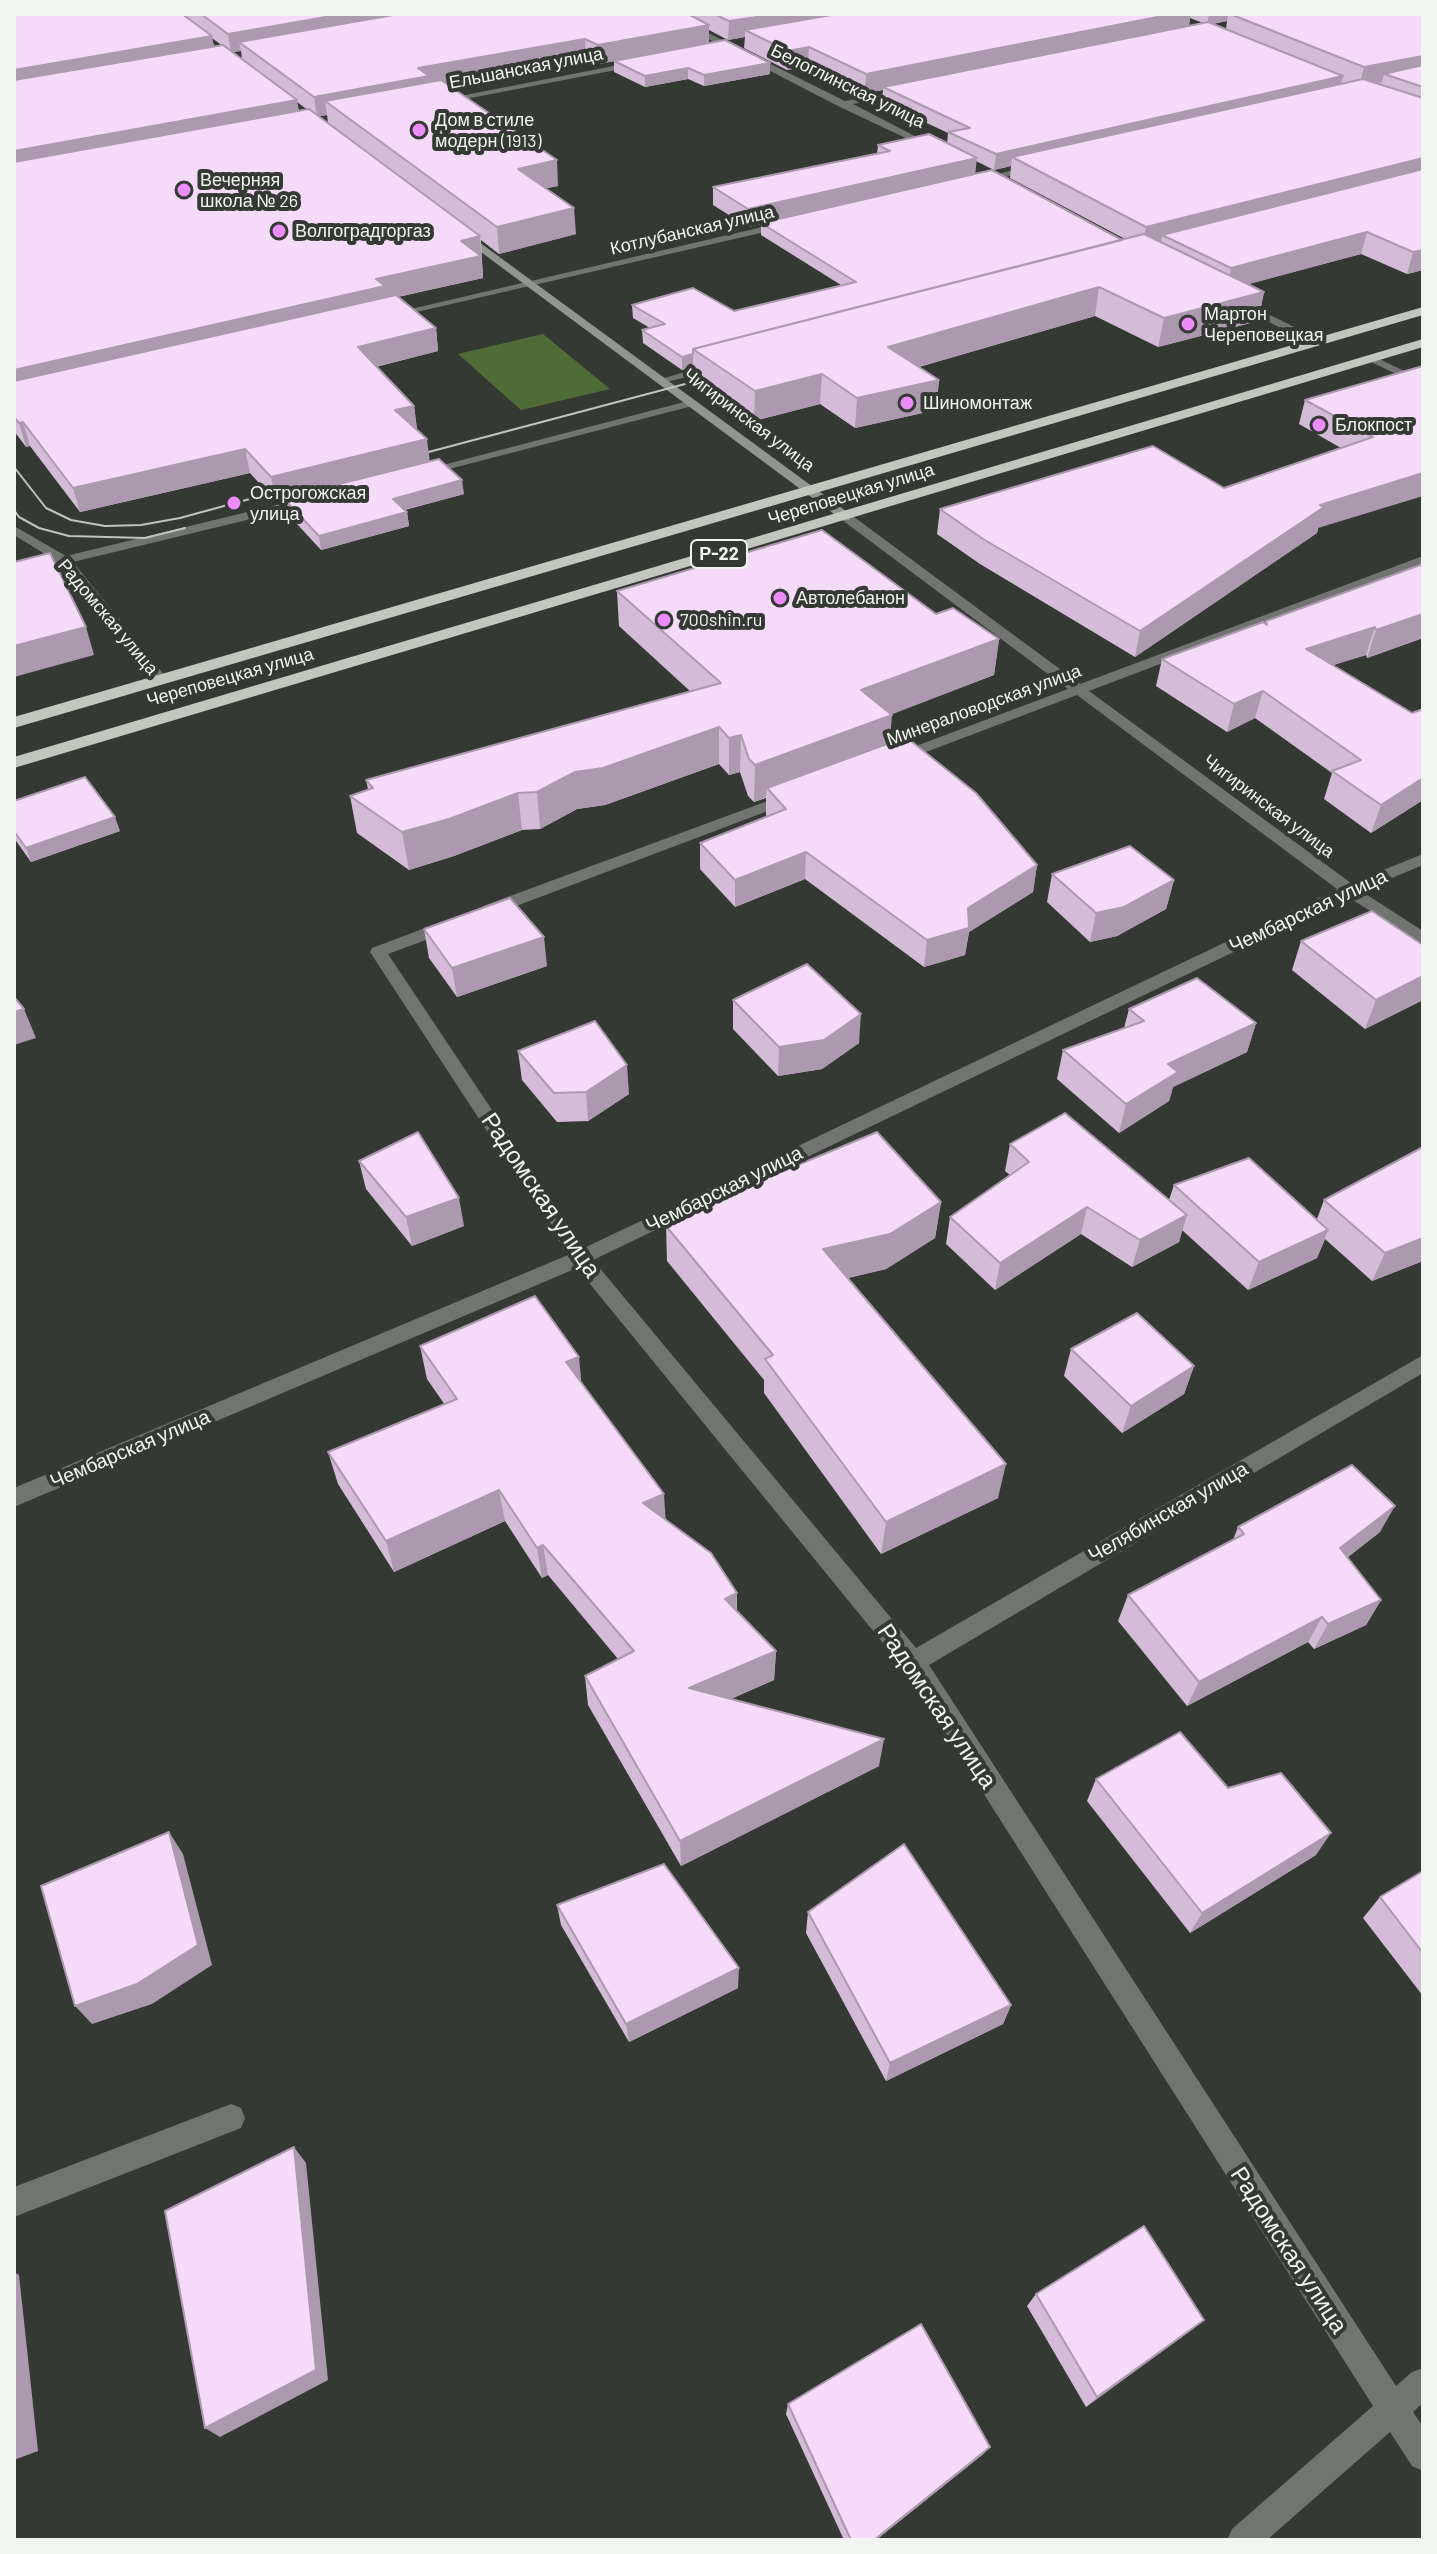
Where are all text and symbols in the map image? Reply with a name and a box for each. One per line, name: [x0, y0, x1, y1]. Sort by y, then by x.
street label: Белоглинская улица: [767, 39, 929, 133]
street label: Ельшанская улица: [447, 42, 605, 94]
place label: Дом в стиле модерн (1913): [435, 109, 541, 152]
marker: Дом в стиле модерн (1913): [410, 121, 428, 139]
place label: Вечерняя школа № 26: [200, 169, 298, 212]
marker: Вечерняя школа № 26: [175, 181, 193, 199]
street label: Котлубанская улица: [608, 201, 776, 259]
place label: Волгоградгоргаз: [295, 220, 431, 242]
marker: Волгоградгоргаз: [270, 222, 288, 240]
place label: Мартон Череповецкая: [1204, 303, 1323, 346]
marker: Мартон Череповецкая: [1179, 315, 1197, 333]
street label: Чигиринская улица: [679, 364, 819, 476]
place label: Шиномонтаж: [923, 392, 1032, 414]
marker: Шиномонтаж: [898, 394, 916, 412]
place label: Блокпост: [1335, 414, 1412, 436]
marker: Блокпост: [1310, 416, 1328, 434]
street label: Череповецкая улица: [765, 458, 937, 530]
place label: Острогожская улица: [250, 482, 366, 524]
marker: Острогожская улица: [225, 494, 243, 512]
road number: Р-22: [691, 540, 747, 568]
street label: Радомская улица: [53, 555, 163, 679]
place label: Автолебанон: [796, 587, 905, 609]
marker: Автолебанон: [771, 589, 789, 607]
place label: 700shin.ru: [680, 609, 762, 631]
marker: 700shin.ru: [655, 611, 673, 629]
street label: Череповецкая улица: [144, 643, 316, 711]
street label: Минераловодская улица: [884, 660, 1084, 750]
street label: Чигиринская улица: [1199, 750, 1339, 862]
street label: Чембарская улица: [1225, 864, 1391, 958]
street label: Радомская улица: [475, 1107, 607, 1283]
street label: Чембарская улица: [642, 1141, 806, 1237]
street label: Чембарская улица: [46, 1404, 214, 1494]
street label: Челябинская улица: [1084, 1457, 1252, 1567]
street label: Радомская улица: [871, 1618, 1003, 1794]
street label: Радомская улица: [1224, 2161, 1354, 2339]

